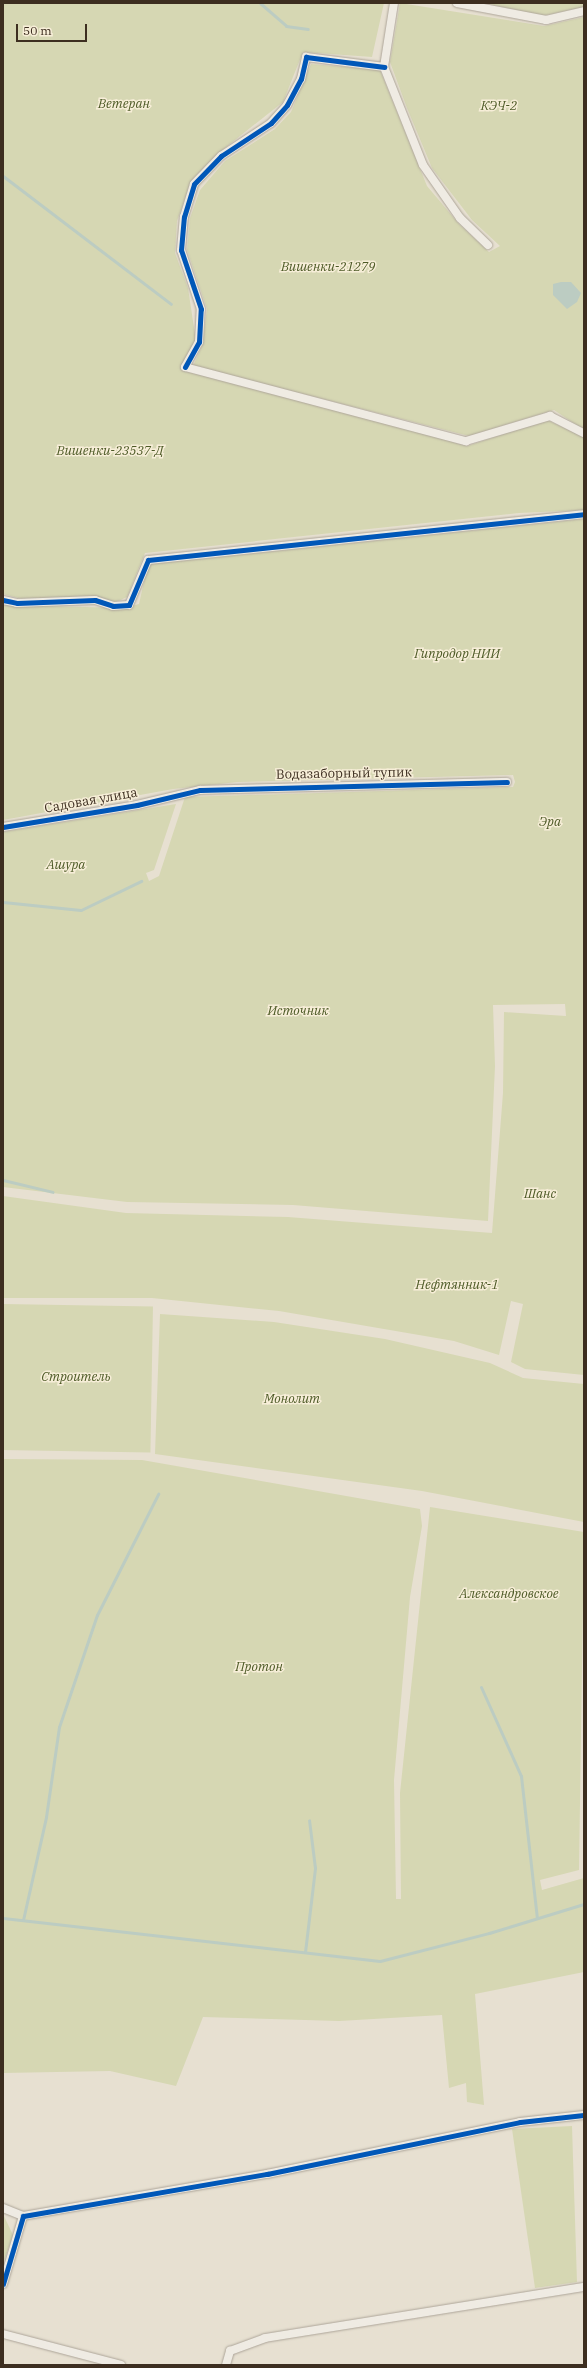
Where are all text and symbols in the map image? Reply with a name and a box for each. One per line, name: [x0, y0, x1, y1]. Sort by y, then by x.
scale bar: [18, 16, 89, 42]
text: 50 m: [23, 23, 52, 38]
park label: Ветеран: [98, 96, 150, 112]
park label: КЭЧ-2: [481, 98, 517, 114]
park label: Вишенки-21279: [281, 259, 375, 275]
park label: Вишенки-23537-Д: [57, 443, 163, 459]
park label: Гипродор НИИ: [414, 646, 500, 662]
street label: Водазаборный тупик: [276, 765, 412, 783]
street label: Садовая улица: [43, 785, 139, 817]
park label: Эра: [539, 814, 561, 830]
park label: Ашура: [47, 857, 85, 873]
park label: Источник: [267, 1003, 329, 1019]
park label: Шанс: [524, 1186, 556, 1202]
park label: Нефтянник-1: [416, 1277, 498, 1293]
park label: Строитель: [41, 1369, 111, 1385]
park label: Монолит: [264, 1391, 320, 1407]
park label: Александровское: [459, 1586, 559, 1602]
park label: Протон: [235, 1659, 283, 1675]

